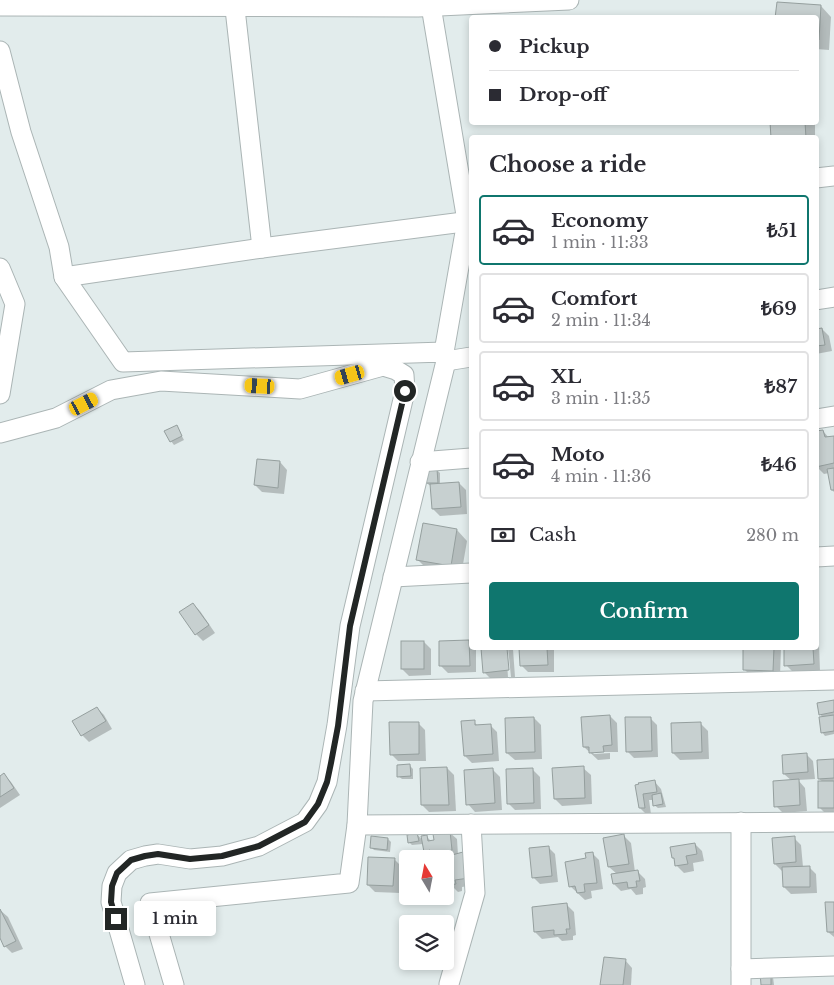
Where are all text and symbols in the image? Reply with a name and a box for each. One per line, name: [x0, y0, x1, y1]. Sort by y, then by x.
text: Pickup: [519, 35, 590, 58]
text: Drop-off: [519, 83, 608, 106]
text: Choose a ride: [489, 151, 646, 178]
icon: car: [491, 208, 536, 253]
text: Economy: [551, 209, 648, 232]
text: ₺51: [767, 219, 797, 242]
text: 1 min · 11:33: [551, 232, 649, 252]
icon: car: [491, 286, 536, 331]
text: Comfort: [551, 287, 638, 310]
text: ₺69: [761, 297, 797, 320]
text: 2 min · 11:34: [551, 310, 651, 330]
car: [333, 364, 366, 386]
icon: car: [491, 364, 536, 409]
text: XL: [551, 365, 581, 388]
text: ₺87: [765, 375, 797, 398]
car: [244, 378, 275, 394]
route start: [394, 380, 416, 402]
text: 3 min · 11:35: [551, 388, 651, 408]
car: [67, 391, 100, 417]
icon: car: [491, 442, 536, 487]
text: Moto: [551, 443, 605, 466]
text: ₺46: [761, 453, 797, 476]
text: 4 min · 11:36: [551, 466, 651, 486]
icon: cash: [489, 521, 517, 549]
text: Cash: [529, 523, 576, 546]
text: 280 m: [746, 525, 799, 545]
button: Confirm: [489, 582, 799, 640]
north arrow: [399, 850, 454, 905]
map controls: [399, 850, 454, 970]
callout: 1 min: [134, 902, 216, 936]
route end: [105, 908, 127, 930]
text: 1 min: [152, 908, 198, 928]
button: layers: [399, 915, 454, 970]

